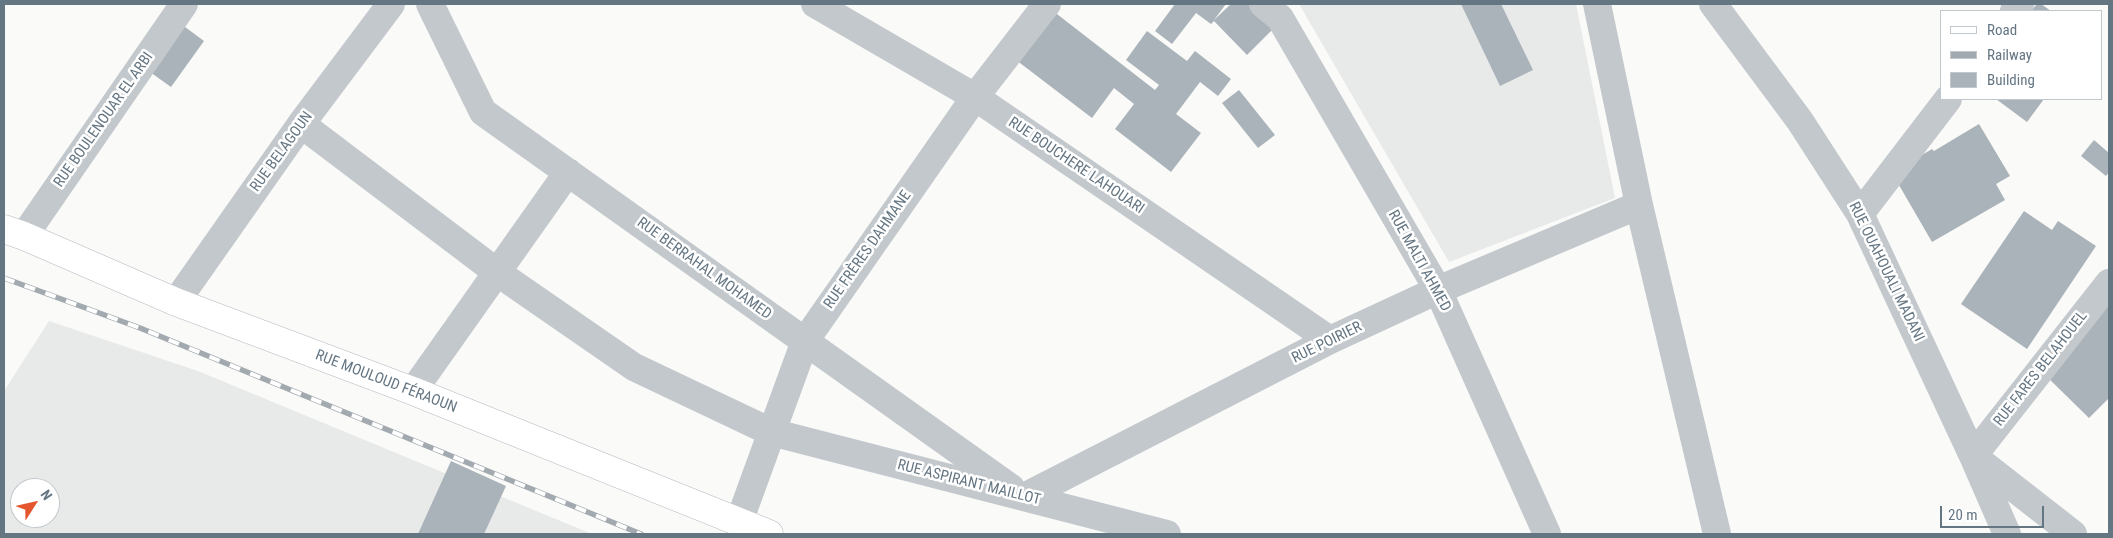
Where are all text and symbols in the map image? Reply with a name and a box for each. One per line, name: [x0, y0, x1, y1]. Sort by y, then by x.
legend: [1940, 10, 2103, 100]
text: Road: [1987, 21, 2017, 39]
text: Railway: [1987, 46, 2032, 64]
street label: RUE BOULENOUAR EL ARBI: [51, 49, 157, 191]
text: Building: [1987, 71, 2035, 89]
street label: RUE BELAGOUN: [247, 109, 317, 195]
street label: RUE BOUCHERE LAHOUARI: [1005, 114, 1147, 218]
street label: RUE FRÈRES DAHMANE: [821, 188, 915, 312]
street label: RUE OUAHOUALI MADANI: [1844, 199, 1928, 345]
street label: RUE MALTI AHMED: [1384, 207, 1454, 315]
street label: RUE BERRAHAL MOHAMED: [633, 214, 775, 324]
street label: RUE FARES BELAHOUEL: [1990, 308, 2092, 430]
street label: RUE POIRIER: [1289, 318, 1365, 368]
street label: RUE MOULOUD FÉRAOUN: [313, 347, 459, 417]
street label: RUE ASPIRANT MAILLOT: [896, 456, 1042, 510]
north arrow: [10, 478, 60, 528]
text: N: [37, 487, 55, 503]
scale bar: [1943, 496, 2047, 528]
text: 20 m: [1948, 506, 1978, 524]

